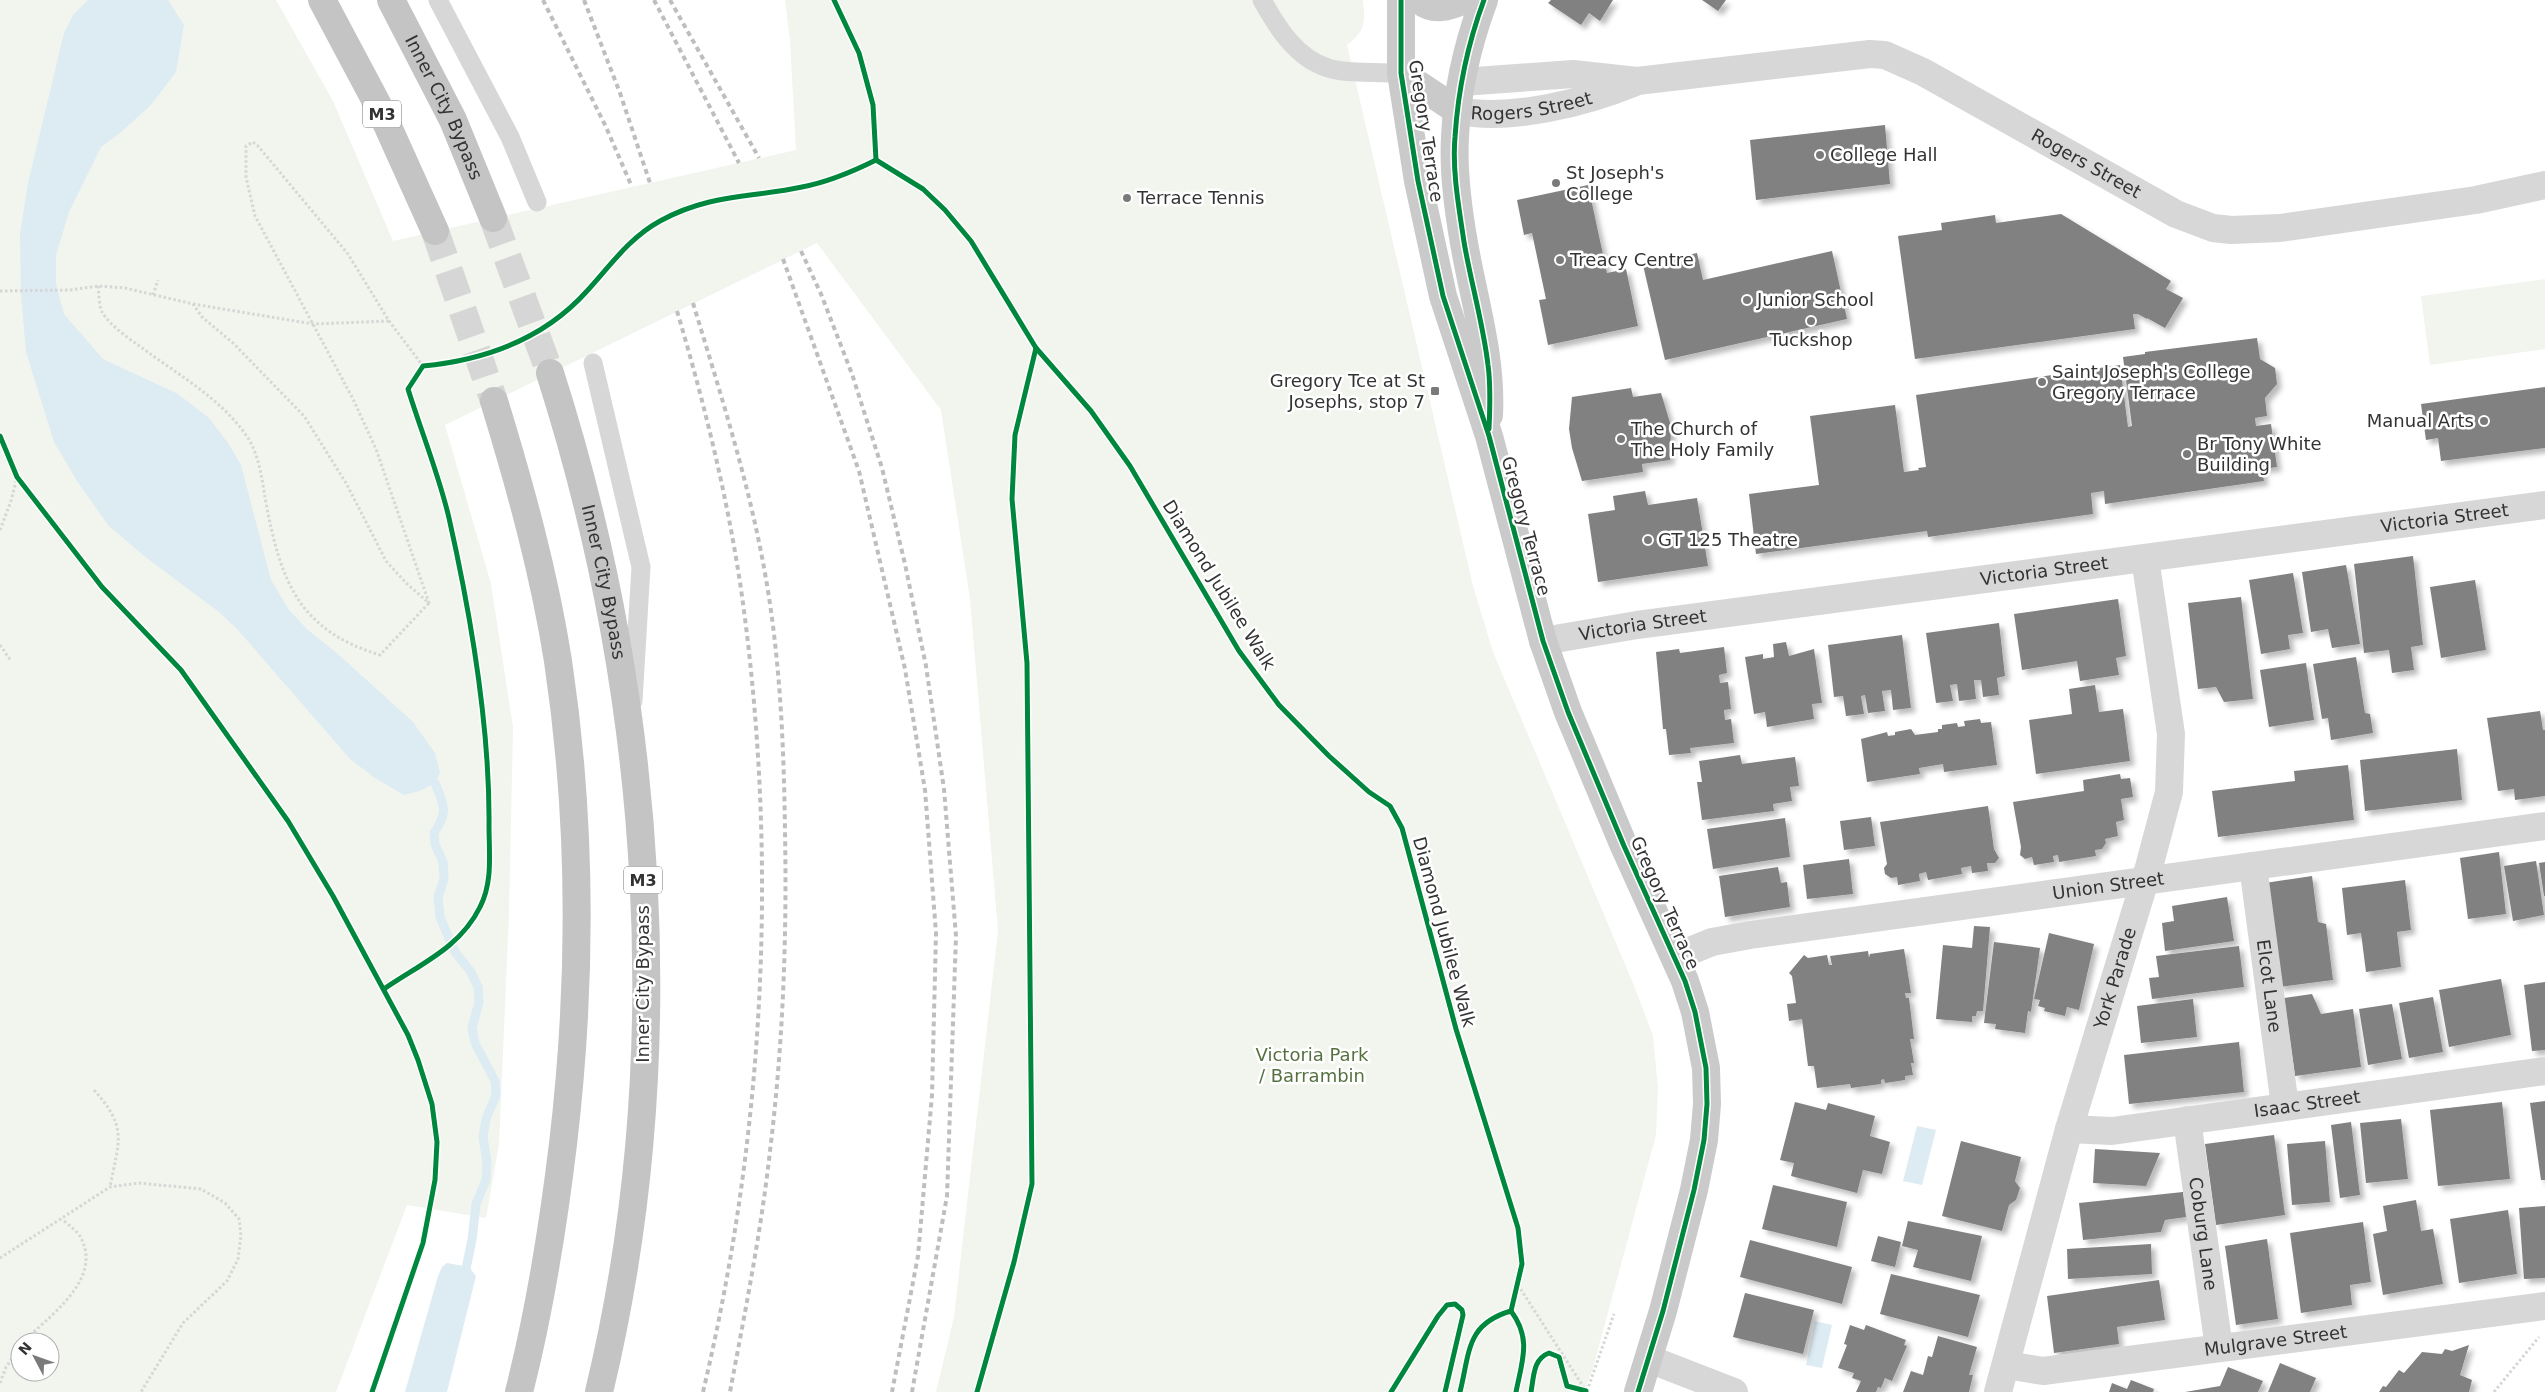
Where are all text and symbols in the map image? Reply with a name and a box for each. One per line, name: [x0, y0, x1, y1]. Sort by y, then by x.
street label: Inner City Bypass: [401, 32, 487, 183]
street label: Gregory Terrace: [1405, 58, 1448, 204]
street label: Rogers Street: [1470, 87, 1594, 124]
road number: M3: [363, 100, 401, 128]
street label: Rogers Street: [2028, 124, 2145, 202]
place label: College Hall: [1830, 144, 1937, 165]
marker: College Hall: [1814, 149, 1826, 161]
place label: St Joseph's College: [1566, 162, 1664, 204]
marker: St Joseph's College: [1550, 177, 1562, 189]
place label: Terrace Tennis: [1136, 187, 1264, 208]
marker: Terrace Tennis: [1121, 192, 1133, 204]
place label: Treacy Centre: [1569, 249, 1694, 270]
marker: Treacy Centre: [1554, 254, 1566, 266]
place label: Junior School: [1756, 289, 1874, 310]
marker: Junior School: [1741, 294, 1753, 306]
marker: Tuckshop: [1805, 315, 1817, 327]
place label: Tuckshop: [1768, 329, 1853, 350]
place label: Saint Joseph's College Gregory Terrace: [2052, 361, 2250, 403]
place label: Gregory Tce at St Josephs, stop 7: [1270, 370, 1425, 412]
marker: Saint Joseph's College Gregory Terrace: [2036, 376, 2048, 388]
marker: Gregory Tce at St Josephs, stop 7: [1429, 385, 1441, 397]
place label: Manual Arts: [2367, 410, 2474, 431]
marker: Manual Arts: [2478, 415, 2490, 427]
place label: The Church of The Holy Family: [1630, 418, 1774, 460]
marker: The Church of The Holy Family: [1615, 433, 1627, 445]
place label: Br Tony White Building: [2197, 433, 2322, 475]
marker: Br Tony White Building: [2181, 448, 2193, 460]
street label: Gregory Terrace: [1498, 454, 1555, 598]
street label: Diamond Jubilee Walk: [1159, 496, 1281, 674]
street label: Victoria Street: [2379, 499, 2510, 537]
street label: Inner City Bypass: [578, 502, 630, 661]
place label: GT 125 Theatre: [1658, 529, 1798, 550]
marker: GT 125 Theatre: [1642, 534, 1654, 546]
street label: Victoria Street: [1979, 552, 2109, 590]
street label: Victoria Street: [1577, 605, 1708, 645]
street label: Gregory Terrace: [1627, 833, 1704, 973]
street label: Diamond Jubilee Walk: [1409, 834, 1480, 1030]
road number: M3: [624, 866, 662, 894]
street label: Union Street: [2051, 867, 2165, 903]
street label: Inner City Bypass: [632, 905, 653, 1063]
street label: York Parade: [2089, 925, 2140, 1032]
street label: Elcot Lane: [2253, 938, 2286, 1034]
park label: Victoria Park / Barrambin: [1256, 1044, 1369, 1086]
street label: Isaac Street: [2253, 1086, 2362, 1121]
street label: Coburg Lane: [2185, 1176, 2222, 1292]
street label: Mulgrave Street: [2203, 1321, 2348, 1360]
north arrow: [10, 1332, 60, 1382]
text: N: [15, 1339, 35, 1358]

